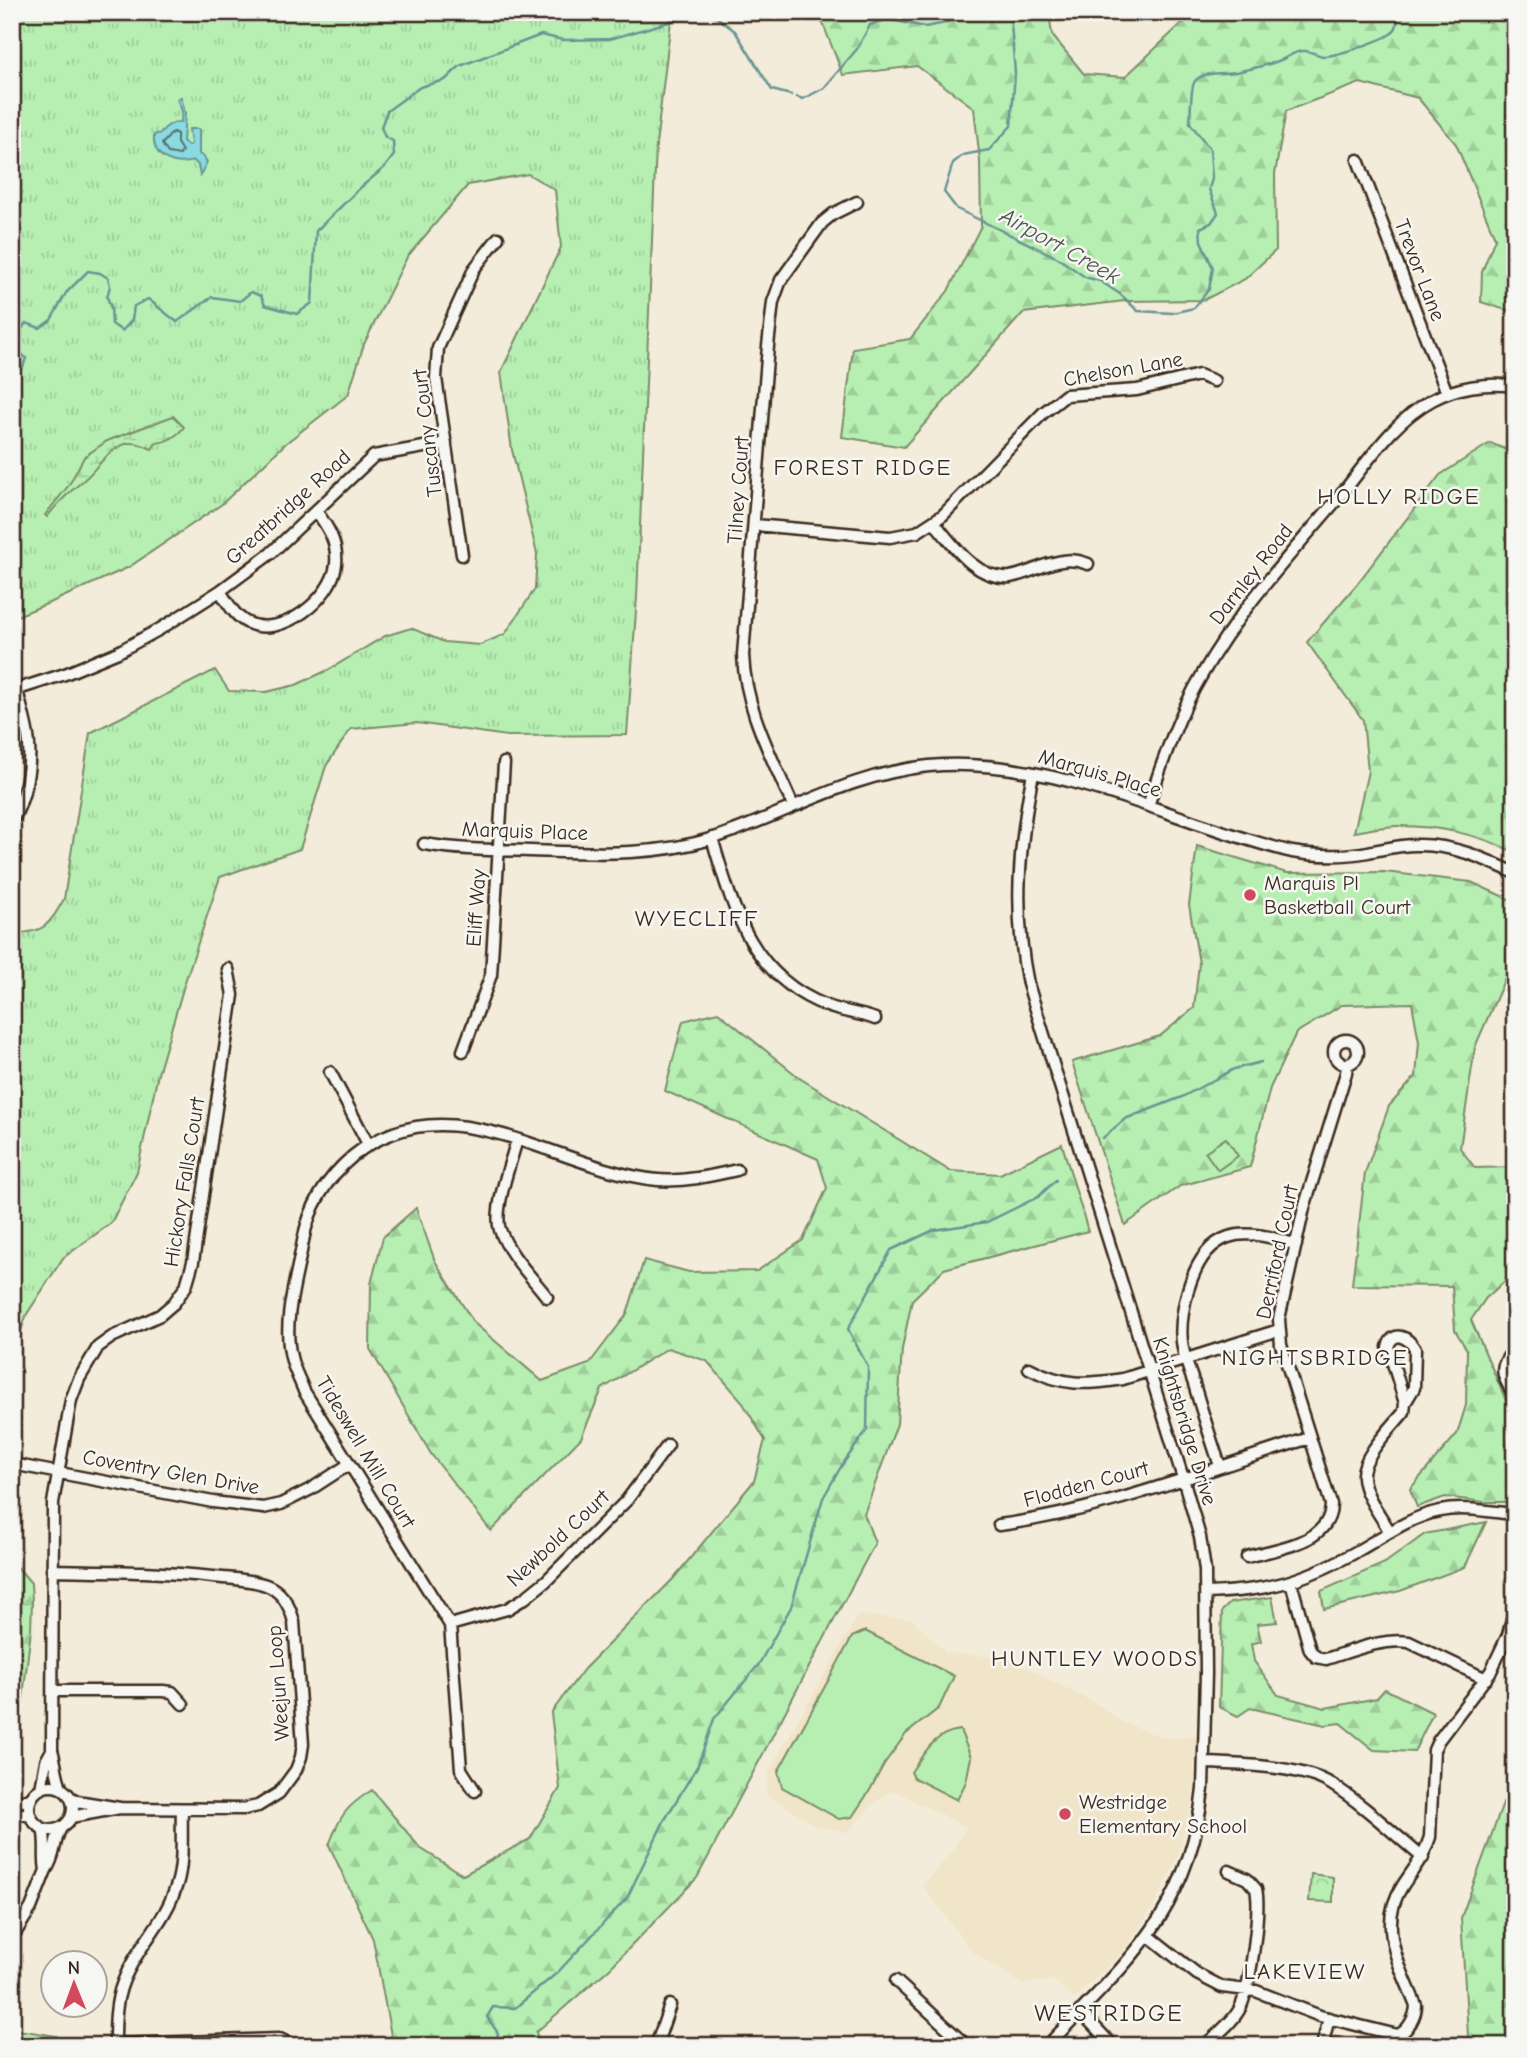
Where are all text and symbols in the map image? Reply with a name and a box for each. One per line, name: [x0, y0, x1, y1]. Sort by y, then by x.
water label: Airport Creek: [994, 201, 1125, 290]
street label: Trevor Lane: [1390, 216, 1450, 324]
street label: Chelson Lane: [1061, 347, 1185, 391]
street label: Tuscany Court: [407, 367, 447, 498]
street label: Tilney Court: [722, 434, 754, 545]
street label: Greatbridge Road: [221, 445, 355, 569]
district label: FOREST RIDGE: [774, 454, 952, 481]
district label: HOLLY RIDGE: [1317, 483, 1481, 510]
street label: Darnley Road: [1204, 519, 1298, 629]
street label: Marquis Place: [1036, 744, 1164, 802]
street label: Marquis Place: [461, 817, 589, 845]
street label: Eliff Way: [461, 868, 491, 948]
place label: Marquis Pl Basketball Court: [1264, 871, 1411, 919]
marker: Marquis Pl Basketball Court: [1242, 887, 1258, 903]
district label: WYECLIFF: [635, 905, 759, 932]
street label: Hickory Falls Court: [159, 1094, 209, 1269]
street label: Derriford Court: [1251, 1182, 1303, 1321]
street label: Knightsbridge Drive: [1148, 1334, 1222, 1508]
district label: NIGHTSBRIDGE: [1221, 1344, 1409, 1371]
street label: Tideswell Mill Court: [311, 1372, 421, 1533]
street label: Coventry Glen Drive: [81, 1445, 261, 1499]
street label: Flodden Court: [1021, 1456, 1152, 1512]
street label: Newbold Court: [502, 1484, 615, 1591]
street label: Weejun Loop: [262, 1624, 294, 1742]
district label: HUNTLEY WOODS: [991, 1645, 1199, 1672]
place label: Westridge Elementary School: [1079, 1790, 1247, 1838]
marker: Westridge Elementary School: [1057, 1806, 1073, 1822]
north arrow: [38, 1950, 108, 2020]
text: N: [67, 1957, 80, 1979]
district label: LAKEVIEW: [1244, 1958, 1366, 1985]
district label: WESTRIDGE: [1034, 1999, 1184, 2027]

